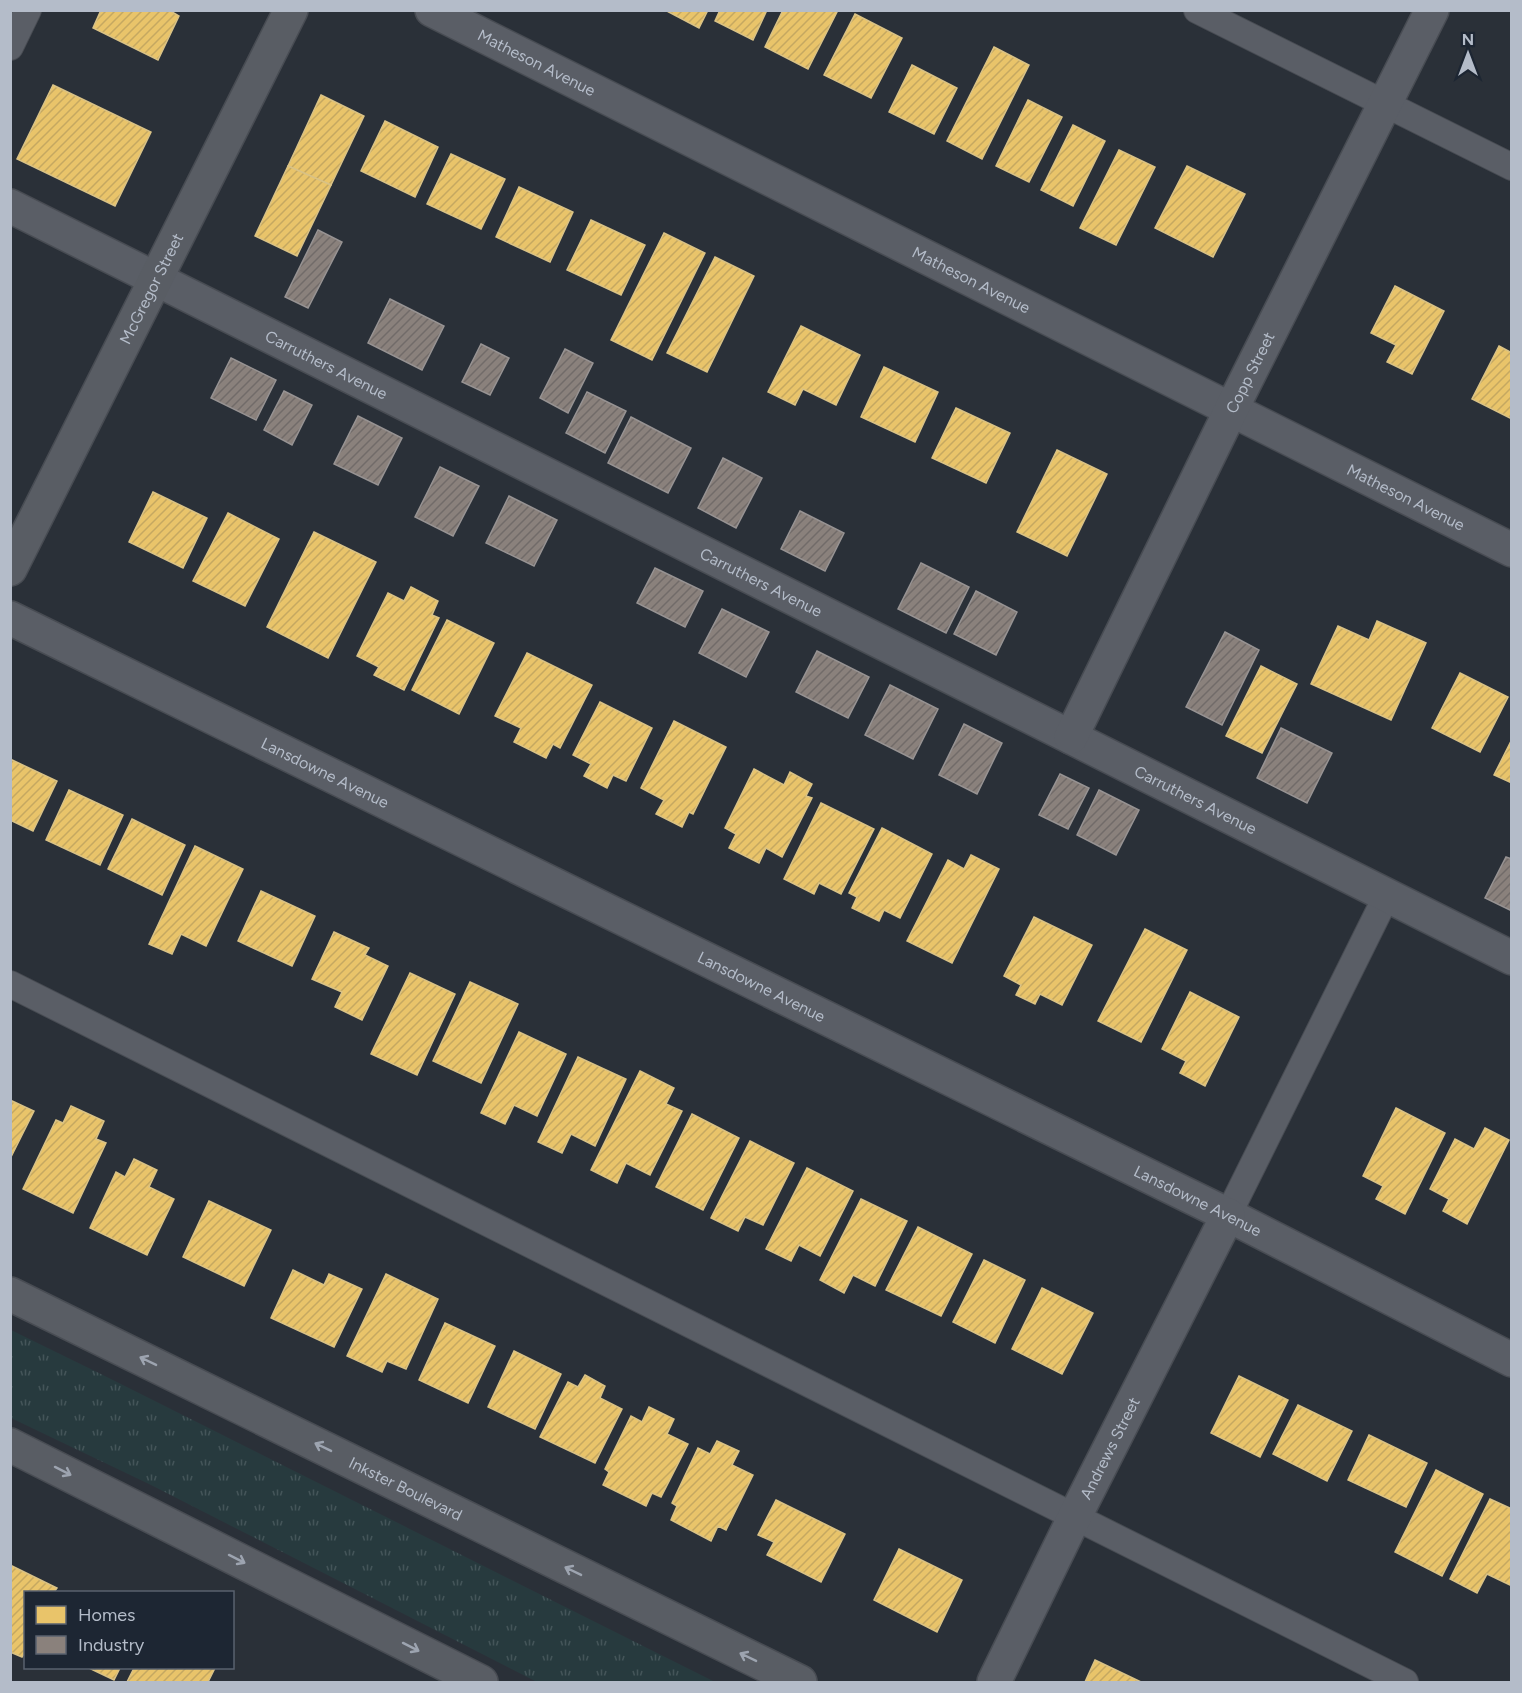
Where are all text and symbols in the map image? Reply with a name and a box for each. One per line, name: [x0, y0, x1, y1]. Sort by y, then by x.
north arrow: [1438, 24, 1498, 84]
street label: Matheson Avenue: [474, 25, 599, 100]
text: N: [1462, 30, 1474, 49]
street label: McGregor Street: [116, 230, 187, 347]
street label: Matheson Avenue: [909, 243, 1033, 318]
street label: Carruthers Avenue: [262, 326, 391, 404]
street label: Copp Street: [1222, 329, 1279, 417]
street label: Matheson Avenue: [1344, 460, 1468, 535]
street label: Carruthers Avenue: [697, 544, 825, 621]
street label: Lansdowne Avenue: [258, 734, 392, 812]
street label: Carruthers Avenue: [1131, 762, 1260, 839]
street label: Lansdowne Avenue: [694, 948, 828, 1026]
street label: Lansdowne Avenue: [1131, 1161, 1265, 1241]
one-way arrow: [139, 1355, 157, 1367]
street label: Andrews Street: [1076, 1394, 1144, 1502]
one-way arrow: [314, 1441, 332, 1453]
street label: Inkster Boulevard: [346, 1453, 465, 1525]
one-way arrow: [53, 1466, 71, 1478]
one-way arrow: [227, 1554, 245, 1566]
one-way arrow: [564, 1564, 582, 1576]
legend: [24, 1591, 234, 1669]
text: Homes: [78, 1604, 136, 1626]
text: Industry: [78, 1634, 145, 1656]
one-way arrow: [402, 1641, 419, 1653]
one-way arrow: [739, 1650, 757, 1662]

